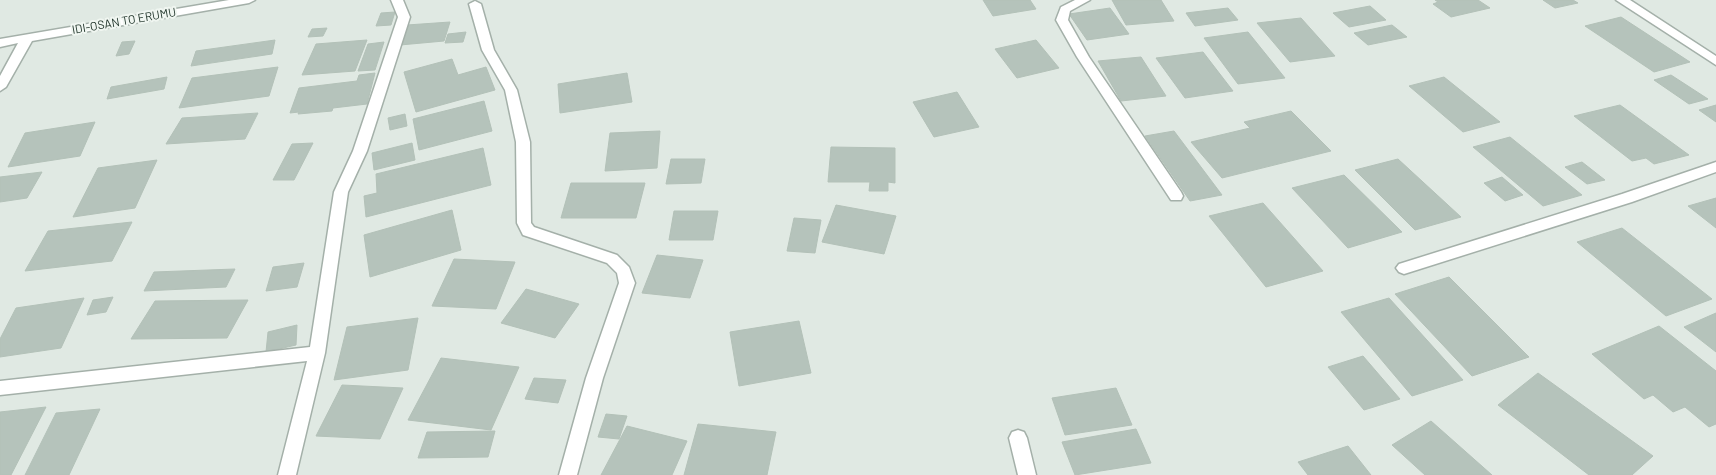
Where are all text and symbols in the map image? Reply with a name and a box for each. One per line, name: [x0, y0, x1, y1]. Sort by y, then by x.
street label: IDI-OSAN TO ERUMU: [71, 4, 177, 36]

